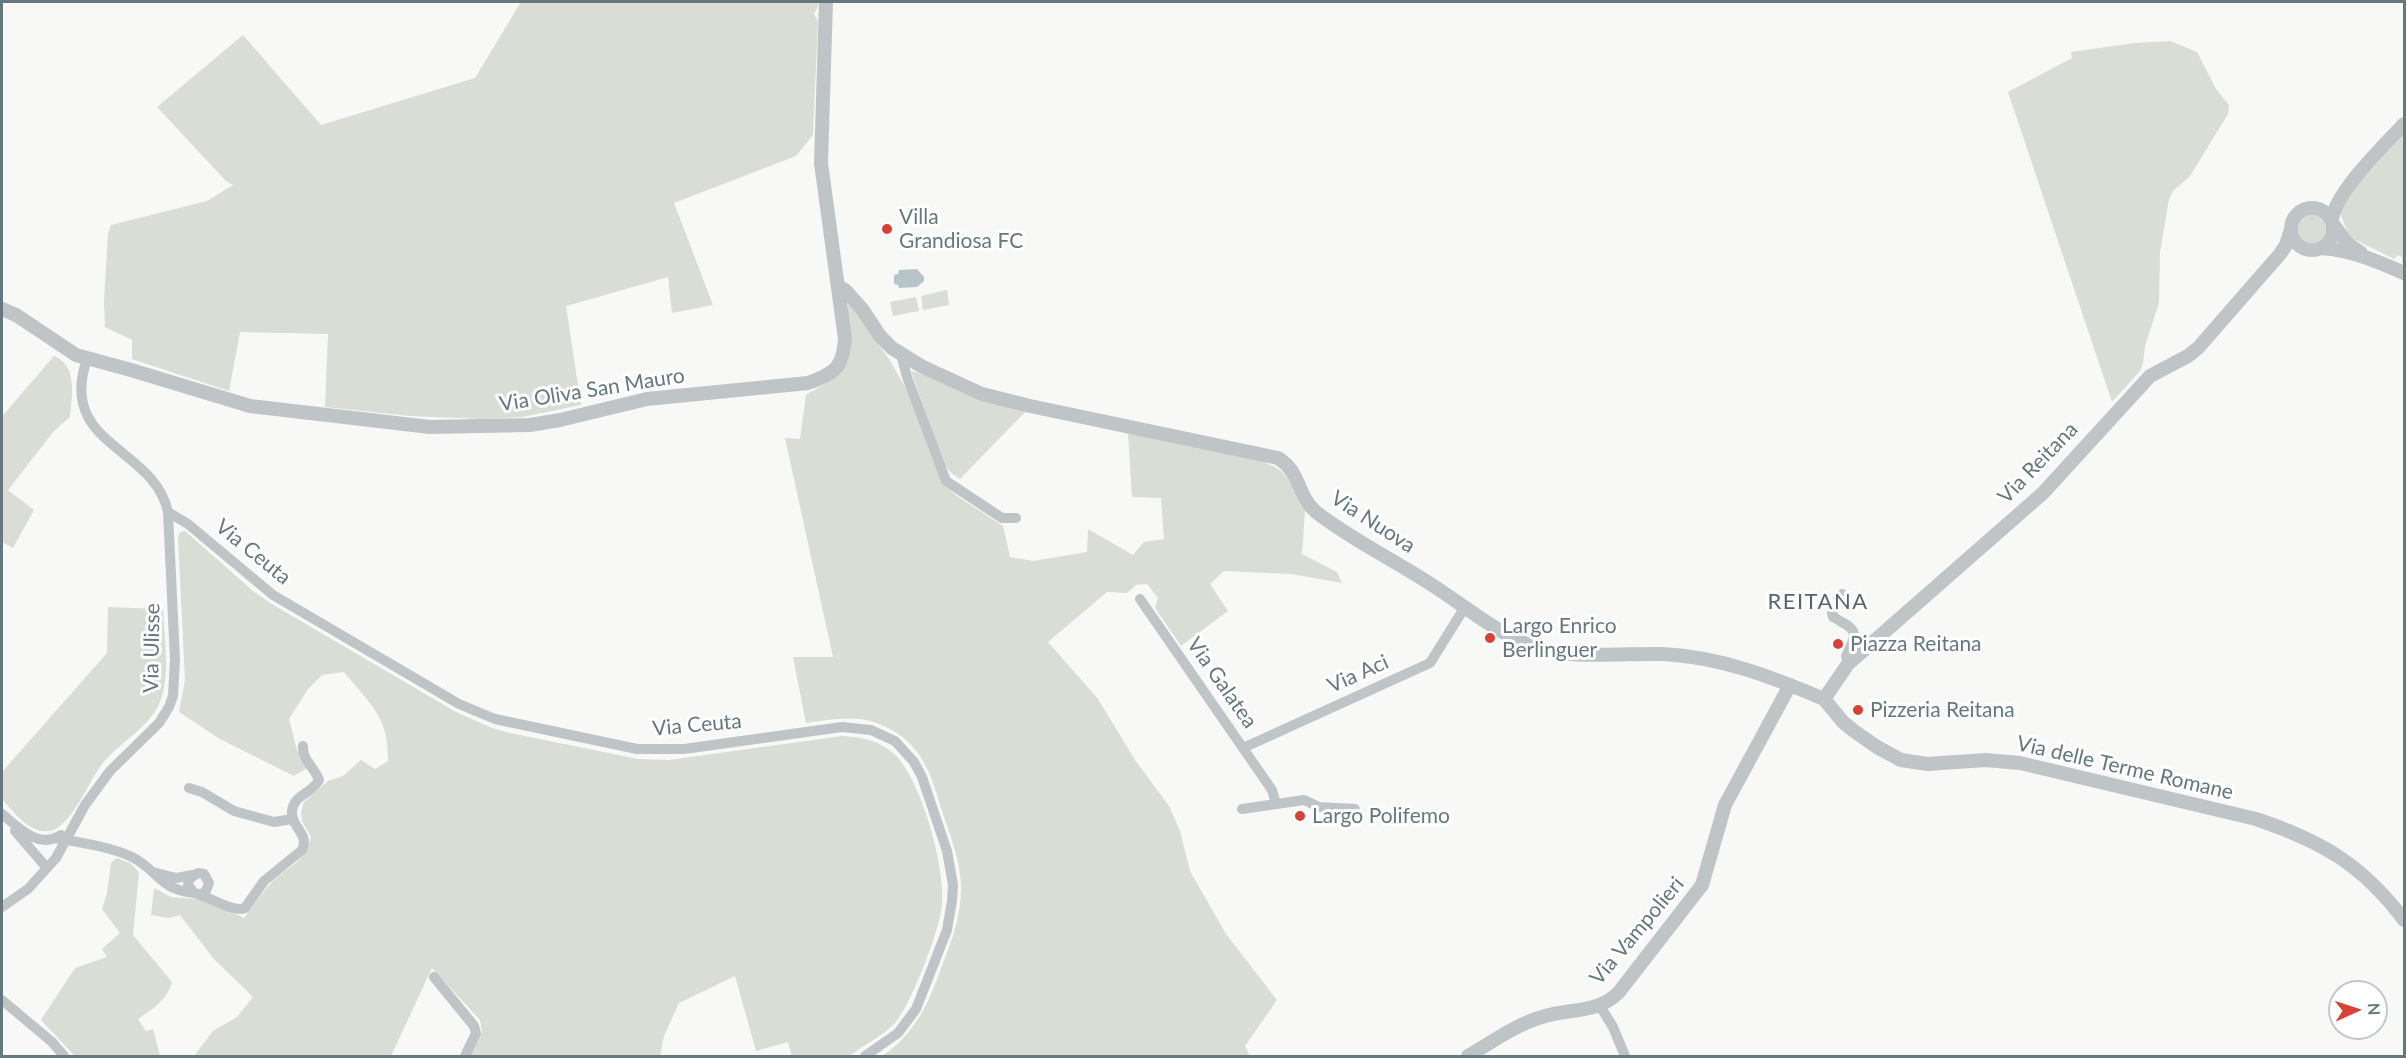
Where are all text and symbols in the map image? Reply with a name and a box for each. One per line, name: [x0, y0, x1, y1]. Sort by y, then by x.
place label: Villa Grandiosa FC: [899, 204, 1023, 254]
marker: Villa Grandiosa FC: [880, 222, 894, 236]
street label: Via Oliva San Mauro: [498, 363, 686, 417]
street label: Via Reitana: [1993, 417, 2083, 509]
street label: Via Nuova: [1326, 485, 1420, 559]
street label: Via Ceuta: [210, 514, 296, 590]
district label: REITANA: [1767, 589, 1869, 615]
street label: Via Ulisse: [139, 603, 165, 693]
place label: Largo Enrico Berlinguer: [1502, 613, 1617, 663]
marker: Largo Enrico Berlinguer: [1483, 631, 1497, 645]
place label: Piazza Reitana: [1850, 631, 1982, 657]
street label: Via Galatea: [1182, 633, 1262, 733]
marker: Piazza Reitana: [1831, 637, 1845, 651]
street label: Via Aci: [1324, 649, 1392, 699]
place label: Pizzeria Reitana: [1870, 697, 2015, 723]
marker: Pizzeria Reitana: [1851, 703, 1865, 717]
street label: Via Ceuta: [651, 709, 743, 741]
street label: Via delle Terme Romane: [2014, 731, 2236, 805]
place label: Largo Polifemo: [1312, 803, 1450, 829]
marker: Largo Polifemo: [1293, 809, 1307, 823]
street label: Via Vampolieri: [1585, 872, 1689, 990]
north arrow: [2328, 980, 2388, 1040]
text: N: [2365, 1002, 2384, 1016]

